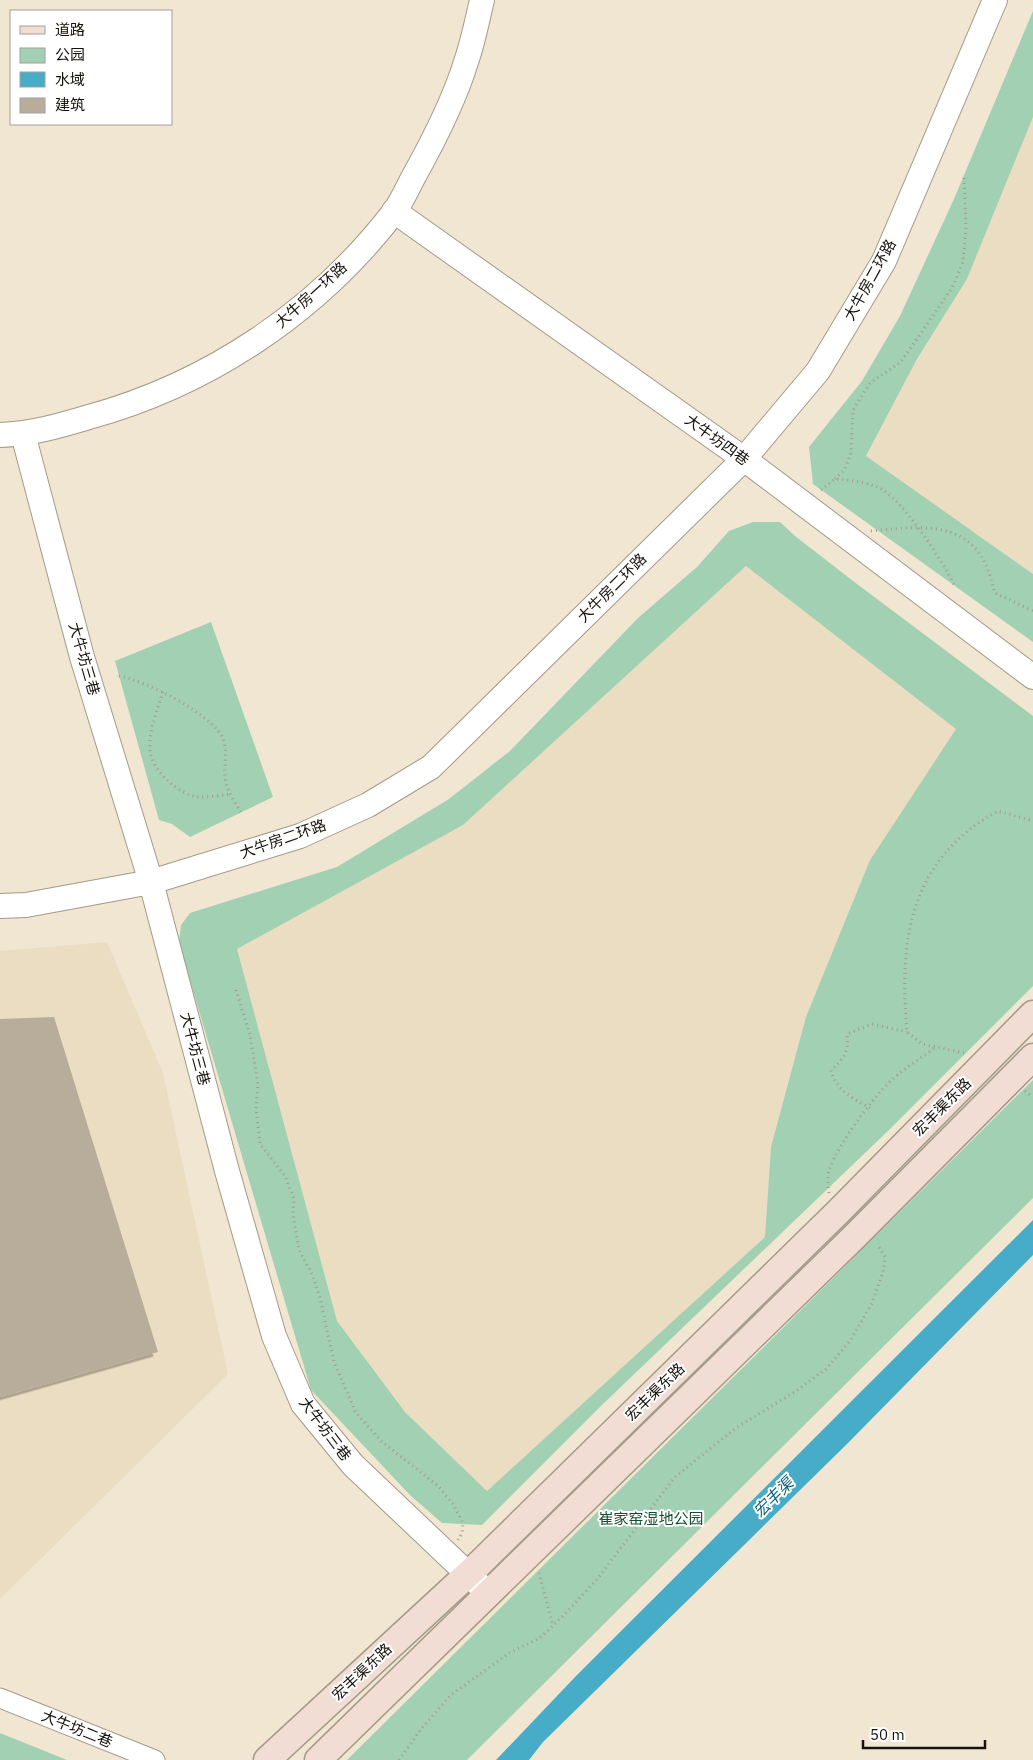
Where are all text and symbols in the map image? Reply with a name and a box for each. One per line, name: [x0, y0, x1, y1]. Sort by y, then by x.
legend: [10, 10, 172, 125]
text: 道路: [55, 20, 85, 39]
text: 公园: [55, 45, 85, 64]
text: 水域: [55, 70, 85, 89]
text: 建筑: [55, 95, 85, 114]
street label: 大牛房二环路: [839, 236, 900, 324]
street label: 大牛房一环路: [271, 257, 350, 332]
street label: 大牛坊四巷: [681, 410, 753, 469]
street label: 大牛房二环路: [573, 549, 650, 626]
street label: 大牛坊三巷: [65, 620, 104, 698]
street label: 大牛房二环路: [237, 815, 328, 862]
street label: 大牛坊三巷: [177, 1010, 214, 1088]
street label: 宏丰渠东路: [908, 1073, 975, 1140]
street label: 宏丰渠东路: [621, 1359, 688, 1425]
street label: 大牛坊三巷: [295, 1393, 356, 1464]
water label: 宏丰渠: [749, 1472, 798, 1521]
park label: 崔家窑湿地公园: [598, 1509, 704, 1528]
street label: 宏丰渠东路: [328, 1639, 396, 1704]
street label: 大牛坊二巷: [39, 1706, 116, 1751]
scale bar: [863, 1718, 986, 1750]
text: 50 m: [870, 1725, 905, 1744]

